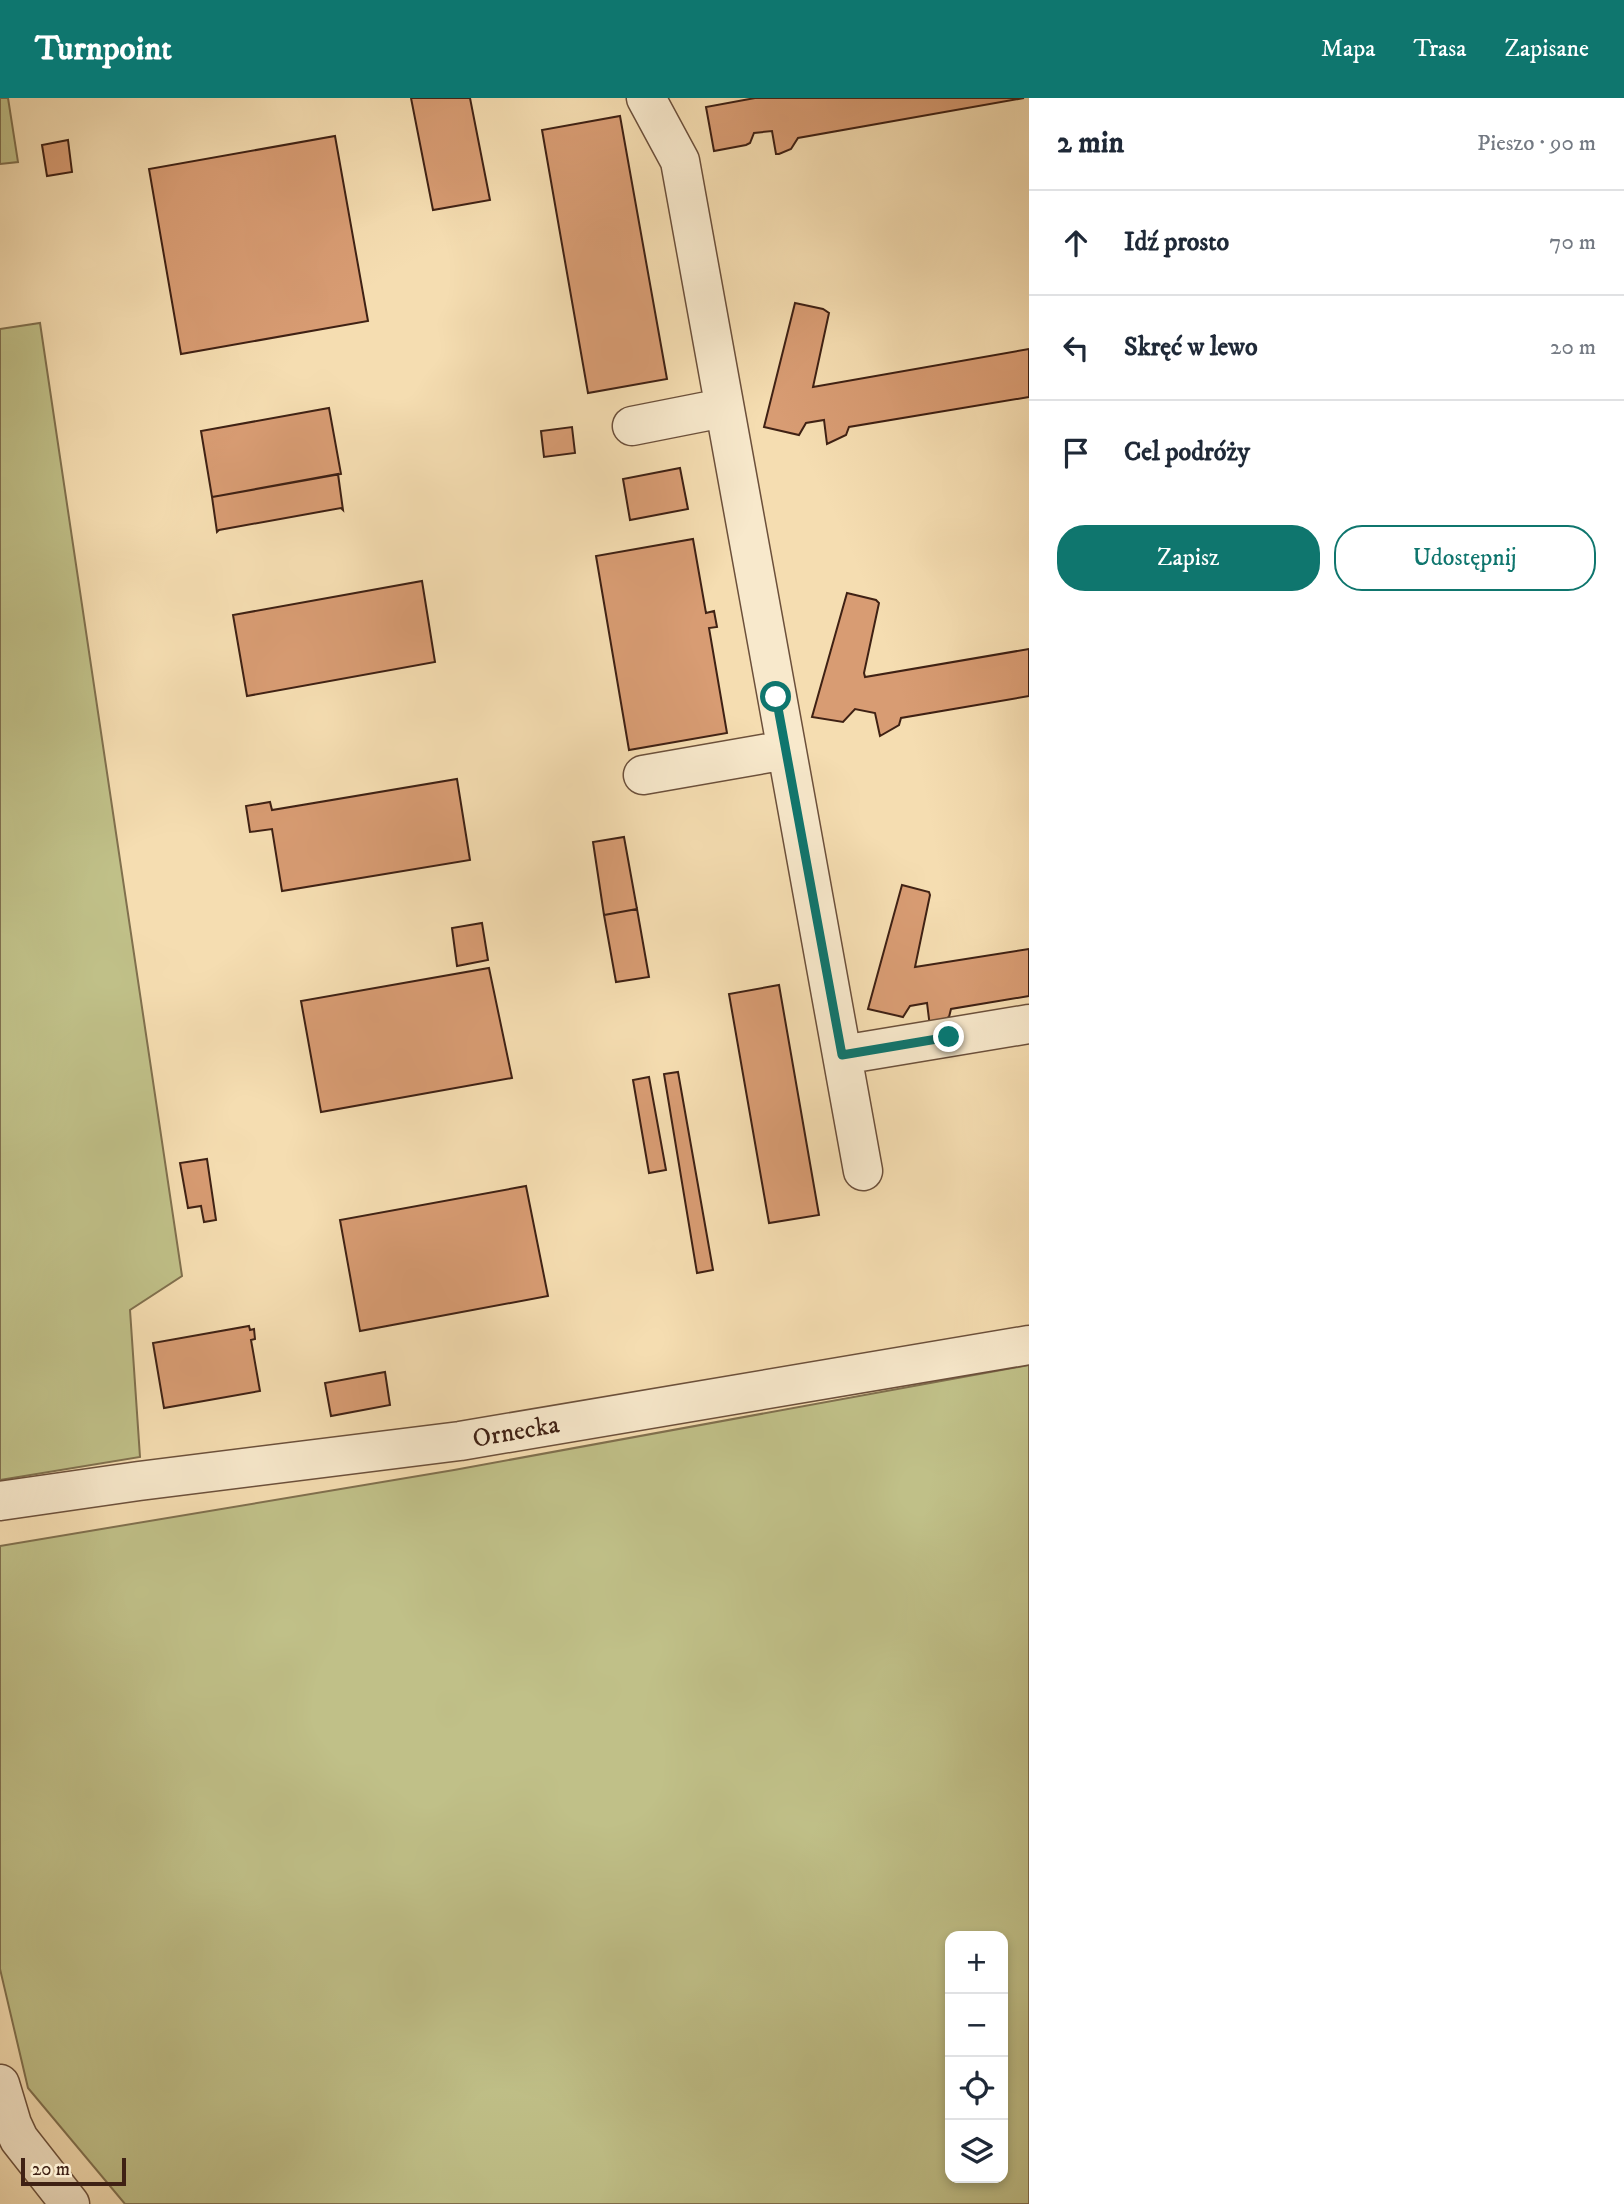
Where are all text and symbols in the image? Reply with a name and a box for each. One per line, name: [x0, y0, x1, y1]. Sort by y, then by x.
text: Turnpoint: [35, 29, 172, 70]
text: Mapa: [1321, 34, 1375, 64]
text: Trasa: [1413, 34, 1467, 64]
text: Zapisane: [1505, 34, 1589, 64]
text: 2 min: [1057, 125, 1124, 162]
text: Pieszo · 90 m: [1477, 129, 1596, 158]
icon: ahead: [1057, 224, 1095, 262]
text: Idź prosto: [1124, 226, 1229, 259]
text: 70 m: [1549, 228, 1596, 257]
icon: left: [1057, 329, 1095, 367]
text: Skręć w lewo: [1124, 331, 1258, 364]
text: 20 m: [1550, 333, 1596, 362]
icon: arrive: [1057, 434, 1095, 472]
text: Cel podróży: [1124, 436, 1250, 469]
button: Zapisz: [1057, 525, 1320, 591]
button: Udostępnij: [1334, 525, 1596, 591]
route start: [760, 681, 791, 712]
route end: [933, 1021, 964, 1052]
street label: Ornecka: [470, 1408, 562, 1456]
map controls: [945, 1931, 1008, 2183]
button: +: [945, 1931, 1008, 1994]
button: −: [945, 1994, 1008, 2057]
button: locate: [945, 2057, 1008, 2120]
button: layers: [945, 2120, 1008, 2183]
scale bar: [21, 2155, 126, 2187]
text: 20 m: [32, 2158, 70, 2181]

